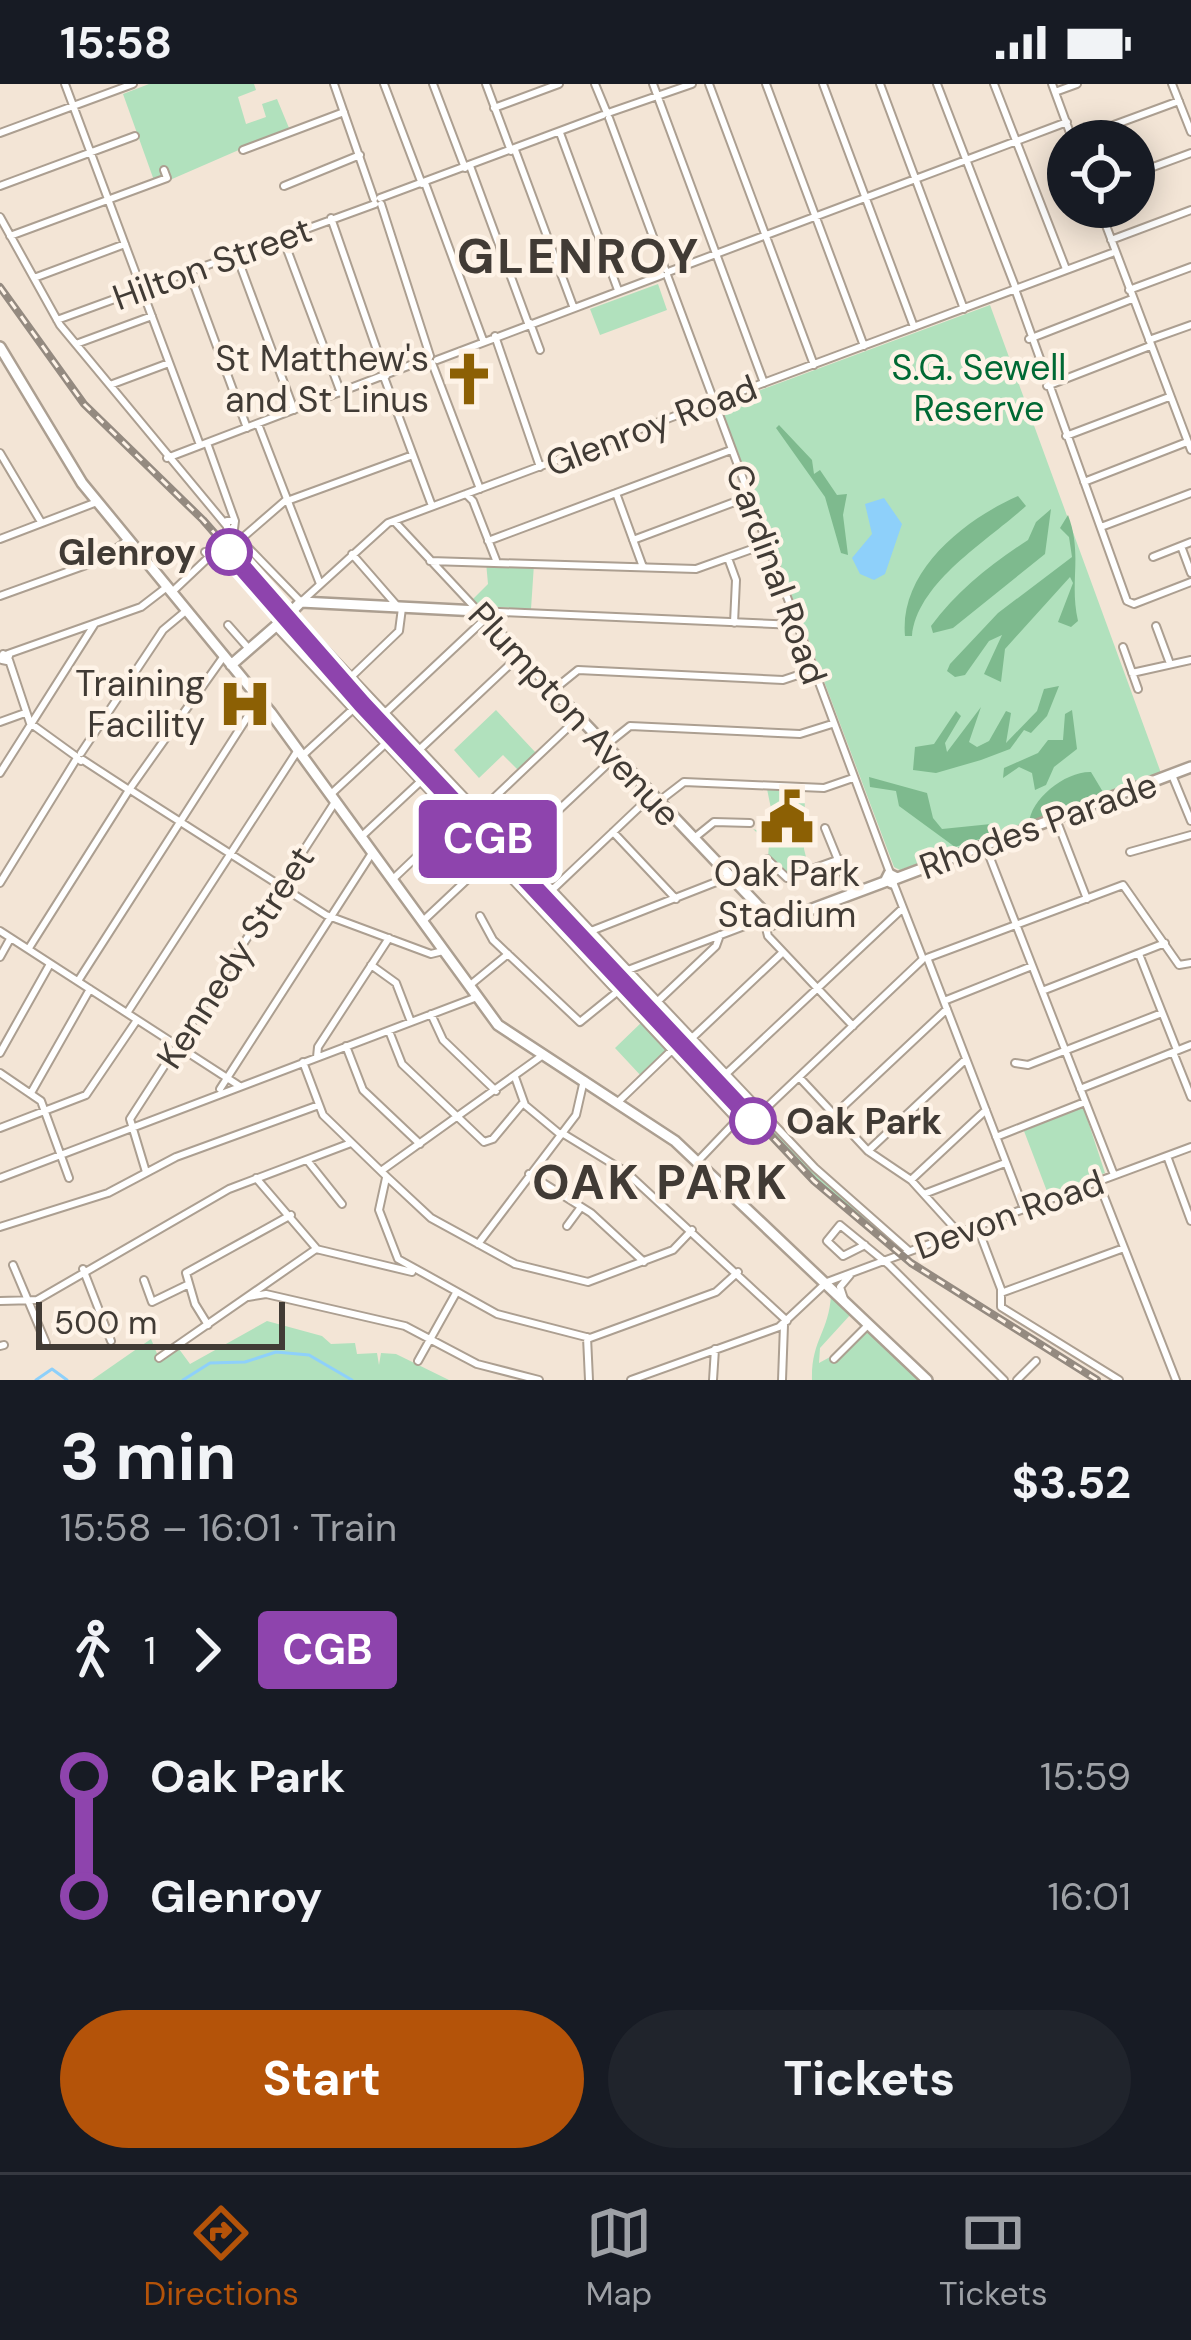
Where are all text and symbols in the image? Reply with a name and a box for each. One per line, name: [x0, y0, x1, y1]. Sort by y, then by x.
text: 15:58: [60, 13, 172, 72]
map controls: [1047, 120, 1155, 228]
button: locate: [1047, 120, 1155, 228]
street label: Hilton Street: [106, 206, 318, 321]
district label: GLENROY: [457, 225, 701, 288]
place label: St Matthew's and St Linus: [215, 335, 429, 423]
park label: S.G. Sewell Reserve: [892, 344, 1066, 432]
church icon: St Matthew's and St Linus: [440, 350, 498, 408]
street label: Glenroy Road: [539, 364, 763, 487]
street label: Cardinal Road: [715, 458, 838, 691]
place label: Glenroy: [58, 529, 196, 576]
marker: Glenroy: [207, 530, 251, 574]
street label: Plumpton Avenue: [458, 592, 691, 837]
place label: Training Facility: [75, 660, 205, 748]
hospital icon: Training Facility: [216, 675, 274, 733]
street label: Rhodes Parade: [913, 761, 1164, 890]
public building icon: Oak Park Stadium: [758, 788, 816, 846]
line badge: CGB: [419, 800, 557, 878]
text: CGB: [443, 811, 533, 866]
street label: Kennedy Street: [146, 837, 325, 1078]
place label: Oak Park Stadium: [714, 850, 860, 938]
place label: Oak Park: [786, 1098, 942, 1145]
marker: Oak Park: [731, 1099, 775, 1143]
district label: OAK PARK: [532, 1151, 790, 1214]
street label: Devon Road: [908, 1159, 1110, 1270]
scale bar: [36, 1296, 285, 1349]
text: 500 m: [54, 1301, 157, 1344]
text: 3 min: [60, 1414, 236, 1499]
text: $3.52: [1012, 1453, 1131, 1512]
text: 15:58 – 16:01 · Train: [60, 1502, 397, 1553]
icon: walk: [60, 1617, 126, 1683]
icon: forward: [174, 1617, 240, 1683]
text: CGB: [282, 1622, 373, 1677]
text: 1: [144, 1625, 156, 1676]
text: Oak Park: [150, 1747, 345, 1806]
text: 15:59: [1040, 1751, 1131, 1802]
text: Glenroy: [150, 1867, 323, 1926]
text: 16:01: [1048, 1871, 1131, 1922]
button: Start: [60, 2010, 584, 2148]
button: Tickets: [608, 2010, 1131, 2148]
tab: Directions: [143, 2200, 299, 2315]
tab: Map: [586, 2200, 652, 2315]
tab: Tickets: [939, 2200, 1048, 2315]

